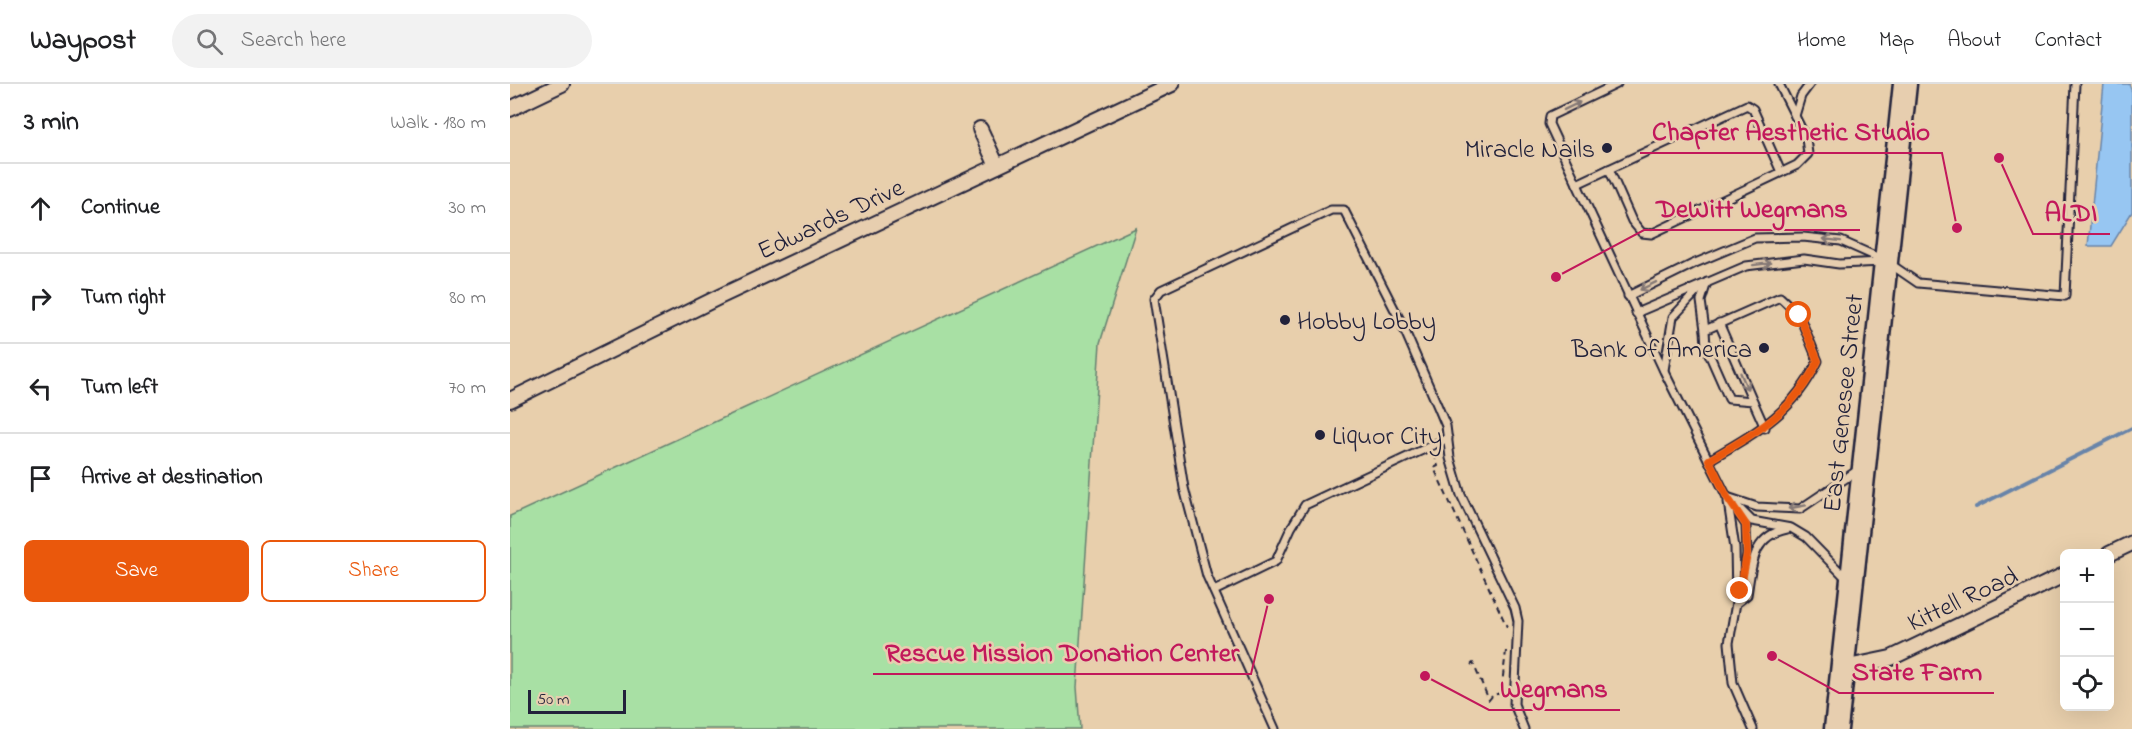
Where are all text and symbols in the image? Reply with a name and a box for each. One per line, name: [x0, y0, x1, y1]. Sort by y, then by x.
search box: [172, 14, 592, 68]
text: Waypost: [30, 21, 136, 62]
icon: search: [193, 25, 226, 58]
text: Search here: [241, 25, 346, 57]
text: Home: [1797, 26, 1846, 56]
text: Map: [1879, 26, 1914, 56]
text: About: [1947, 26, 2001, 56]
text: Contact: [2034, 26, 2102, 56]
one-way arrow: [1562, 100, 1580, 111]
text: 3 min: [24, 104, 79, 142]
callout: Chapter Aesthetic Studio: [1640, 108, 1942, 153]
text: Walk · 180 m: [390, 109, 486, 138]
text: Chapter Aesthetic Studio: [1652, 114, 1930, 153]
place label: Miracle Nails: [1465, 132, 1595, 170]
marker: Miracle Nails: [1600, 141, 1614, 155]
street label: Edwards Drive: [752, 170, 911, 271]
callout: DeWitt Wegmans: [1644, 185, 1860, 230]
callout: ALDI: [2033, 189, 2110, 234]
text: DeWitt Wegmans: [1654, 191, 1848, 231]
icon: ahead: [24, 192, 57, 225]
text: Continue: [81, 192, 160, 224]
text: 30 m: [449, 194, 486, 223]
text: ALDI: [2045, 195, 2097, 234]
one-way arrow: [1823, 234, 1842, 245]
one-way arrow: [1751, 258, 1771, 269]
one-way arrow: [1639, 281, 1657, 293]
icon: right: [24, 282, 57, 315]
text: Turn right: [81, 282, 166, 314]
text: 80 m: [449, 284, 486, 313]
street label: East Genesee Street: [1815, 292, 1875, 514]
route start: [1785, 301, 1811, 327]
place label: Hobby Lobby: [1297, 304, 1436, 342]
marker: Hobby Lobby: [1278, 313, 1292, 327]
place label: Bank of America: [1571, 332, 1752, 370]
marker: Bank of America: [1757, 341, 1771, 355]
one-way arrow: [1739, 371, 1750, 390]
icon: left: [24, 372, 57, 405]
text: Turn left: [81, 372, 158, 404]
text: 70 m: [449, 374, 486, 403]
place label: Liquor City: [1332, 419, 1442, 457]
marker: Liquor City: [1313, 428, 1327, 442]
icon: arrive: [24, 462, 57, 495]
text: Arrive at destination: [81, 462, 263, 494]
one-way arrow: [1788, 502, 1807, 513]
button: Save: [24, 540, 249, 602]
button: Share: [261, 540, 486, 602]
map controls: [2060, 549, 2114, 711]
button: +: [2060, 549, 2114, 603]
street label: Kittell Road: [1902, 558, 2025, 643]
route end: [1726, 577, 1752, 603]
button: −: [2060, 603, 2114, 657]
callout: Rescue Mission Donation Center: [873, 629, 1251, 674]
text: Rescue Mission Donation Center: [885, 635, 1240, 674]
callout: State Farm: [1839, 648, 1994, 693]
text: State Farm: [1852, 654, 1982, 693]
button: locate: [2060, 657, 2114, 711]
callout: Wegmans: [1489, 665, 1620, 710]
text: Wegmans: [1500, 671, 1608, 711]
scale bar: [528, 687, 626, 714]
text: 50 m: [537, 688, 569, 712]

